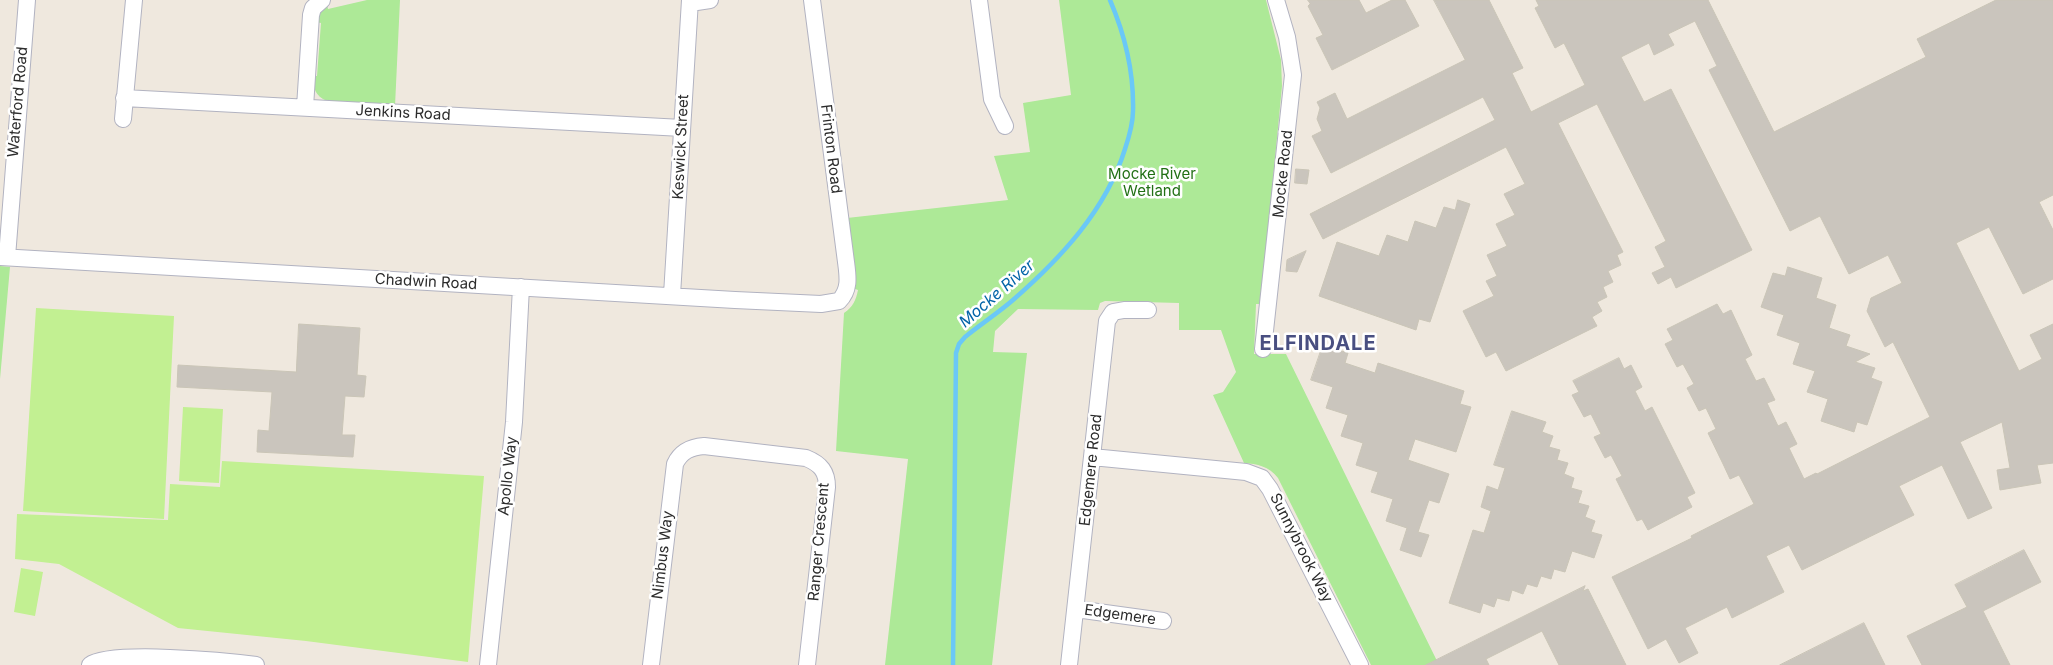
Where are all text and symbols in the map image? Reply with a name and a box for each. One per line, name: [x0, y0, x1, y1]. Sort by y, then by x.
street label: Waterford Road: [4, 46, 32, 158]
street label: Keswick Street: [669, 94, 693, 200]
street label: Jenkins Road: [355, 102, 451, 124]
street label: Frinton Road: [817, 103, 845, 195]
street label: Mocke Road: [1269, 129, 1297, 219]
park label: Mocke River Wetland: [1108, 165, 1196, 200]
water label: Mocke River: [955, 256, 1039, 332]
street label: Chadwin Road: [374, 270, 478, 294]
district label: ELFINDALE: [1258, 332, 1378, 356]
street label: Edgemere Road: [1076, 413, 1106, 527]
street label: Apollo Way: [495, 435, 521, 517]
street label: Ranger Crescent: [805, 482, 833, 602]
street label: Sunnybrook Way: [1266, 490, 1336, 606]
street label: Nimbus Way: [649, 510, 677, 600]
street label: Edgemere: [1083, 601, 1157, 629]

